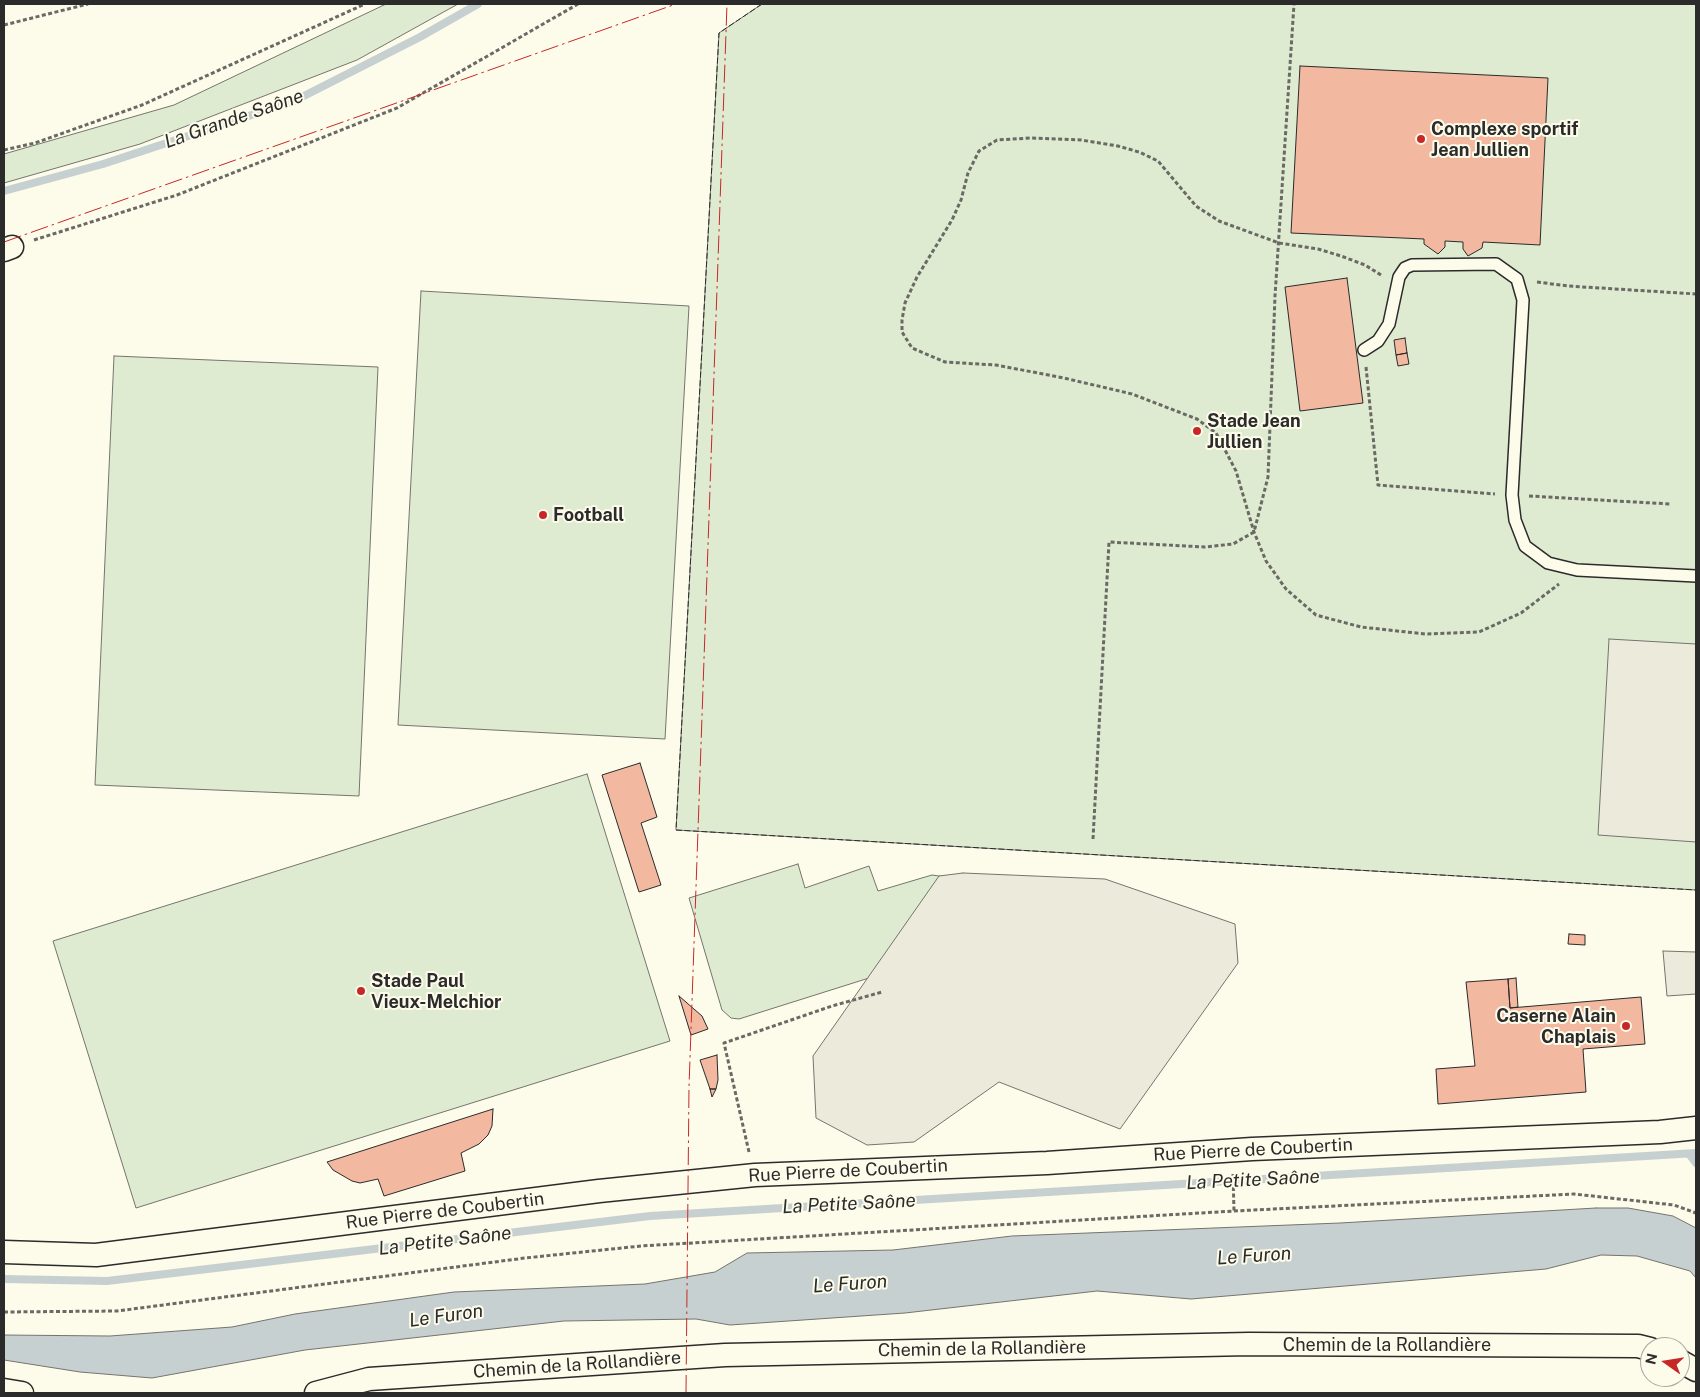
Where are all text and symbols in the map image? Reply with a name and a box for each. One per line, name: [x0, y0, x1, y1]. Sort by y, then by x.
water label: La Grande Saône: [161, 85, 307, 153]
place label: Complexe sportif Jean Jullien: [1431, 118, 1578, 160]
marker: Complexe sportif Jean Jullien: [1415, 133, 1427, 145]
place label: Stade Jean Jullien: [1207, 410, 1301, 452]
marker: Stade Jean Jullien: [1191, 425, 1203, 437]
place label: Football: [553, 504, 624, 526]
marker: Football: [537, 509, 549, 521]
place label: Stade Paul Vieux-Melchior: [371, 970, 501, 1012]
marker: Stade Paul Vieux-Melchior: [355, 985, 367, 997]
place label: Caserne Alain Chaplais: [1496, 1005, 1616, 1048]
marker: Caserne Alain Chaplais: [1620, 1020, 1632, 1032]
street label: Rue Pierre de Coubertin: [1153, 1134, 1353, 1166]
street label: Rue Pierre de Coubertin: [748, 1155, 948, 1187]
water label: La Petite Saône: [1186, 1165, 1320, 1195]
street label: Rue Pierre de Coubertin: [345, 1188, 545, 1234]
water label: La Petite Saône: [782, 1189, 916, 1219]
water label: La Petite Saône: [377, 1222, 513, 1260]
water label: Le Furon: [1216, 1242, 1292, 1270]
water label: Le Furon: [812, 1270, 888, 1298]
water label: Le Furon: [407, 1300, 485, 1332]
street label: Chemin de la Rollandière: [1283, 1334, 1491, 1356]
street label: Chemin de la Rollandière: [878, 1336, 1086, 1362]
north arrow: [1640, 1337, 1690, 1387]
street label: Chemin de la Rollandière: [472, 1347, 682, 1383]
text: N: [1642, 1352, 1660, 1366]

